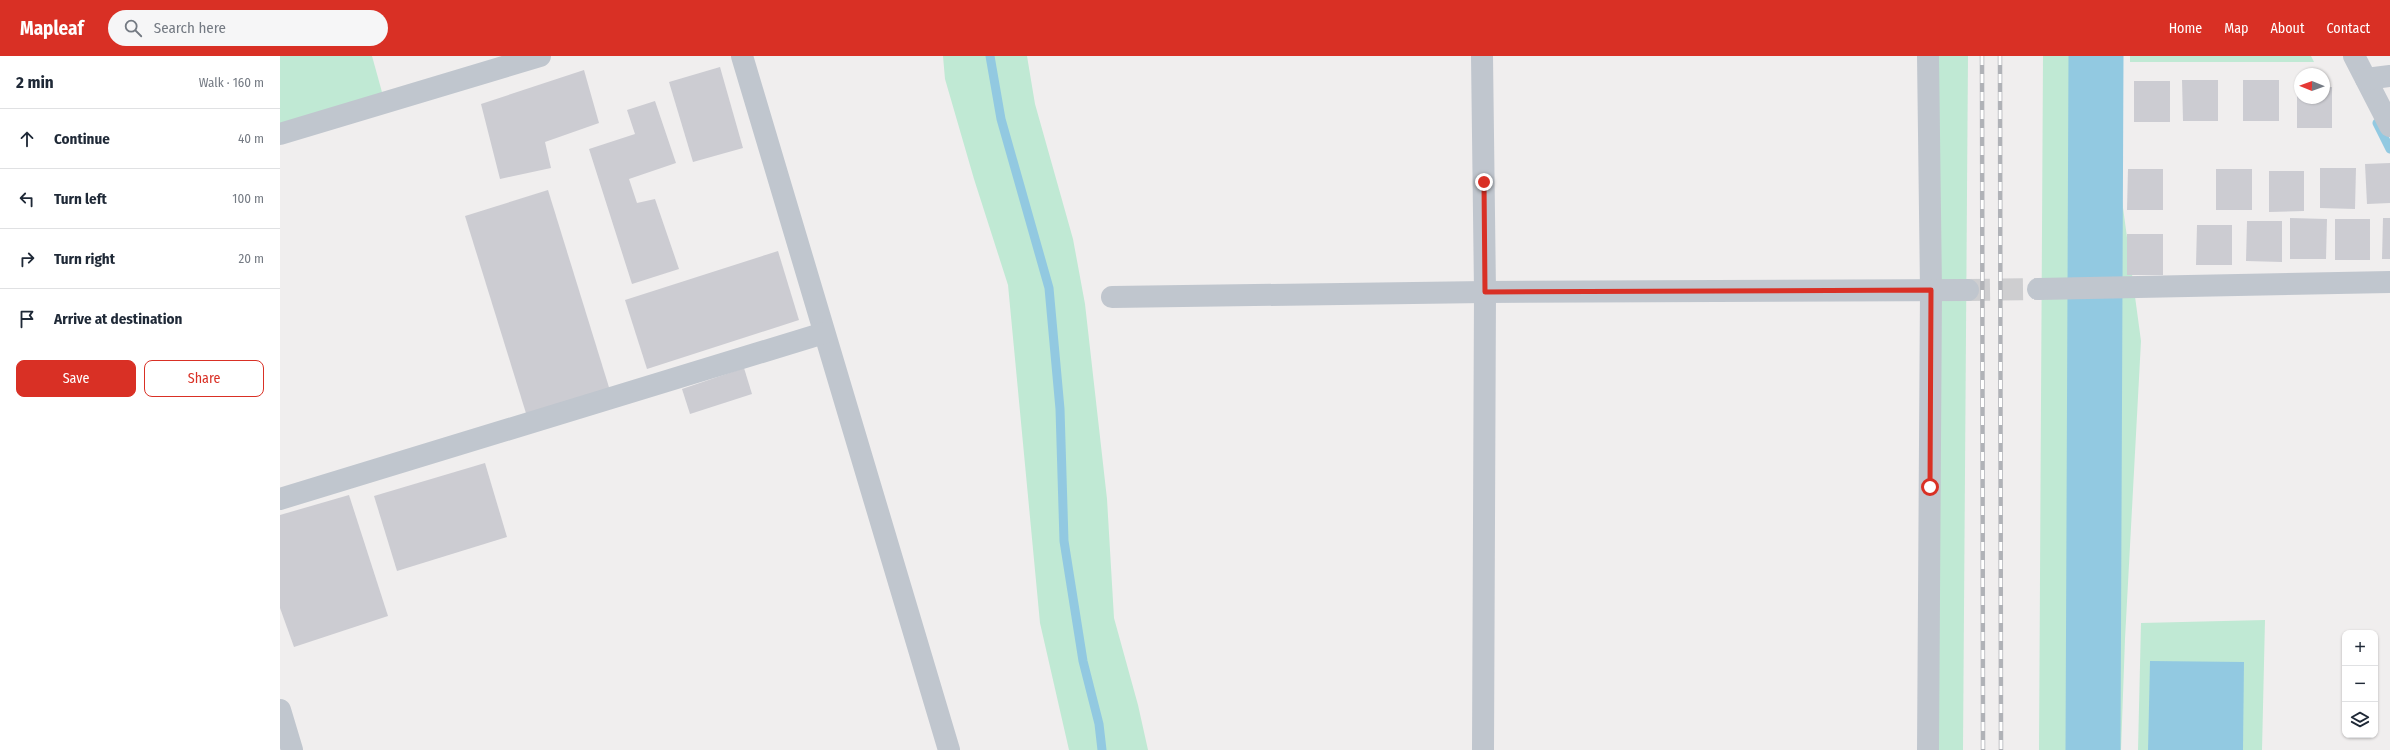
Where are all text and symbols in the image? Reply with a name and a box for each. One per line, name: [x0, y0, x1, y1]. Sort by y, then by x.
search box: [108, 10, 388, 46]
text: Mapleaf: [20, 17, 84, 40]
icon: search: [122, 17, 144, 39]
text: Search here: [154, 19, 226, 37]
text: Home: [2169, 20, 2202, 37]
text: Map: [2224, 20, 2248, 37]
text: About: [2270, 20, 2305, 37]
text: Contact: [2327, 20, 2370, 37]
north arrow: [2294, 68, 2330, 104]
text: 2 min: [16, 72, 54, 93]
text: Walk · 160 m: [199, 75, 264, 90]
icon: ahead: [16, 128, 38, 150]
text: Continue: [54, 130, 110, 148]
text: 40 m: [238, 131, 264, 146]
route end: [1475, 173, 1493, 191]
icon: left: [16, 188, 38, 210]
text: Turn left: [54, 190, 107, 208]
text: 100 m: [232, 191, 264, 206]
icon: right: [16, 248, 38, 270]
text: Turn right: [54, 250, 115, 268]
text: 20 m: [238, 251, 264, 266]
icon: arrive: [16, 308, 38, 330]
text: Arrive at destination: [54, 310, 182, 328]
button: Save: [16, 360, 136, 397]
button: Share: [144, 360, 264, 397]
route start: [1921, 478, 1939, 496]
map controls: [2342, 630, 2378, 738]
button: +: [2342, 630, 2378, 666]
button: −: [2342, 666, 2378, 702]
button: layers: [2342, 702, 2378, 738]

